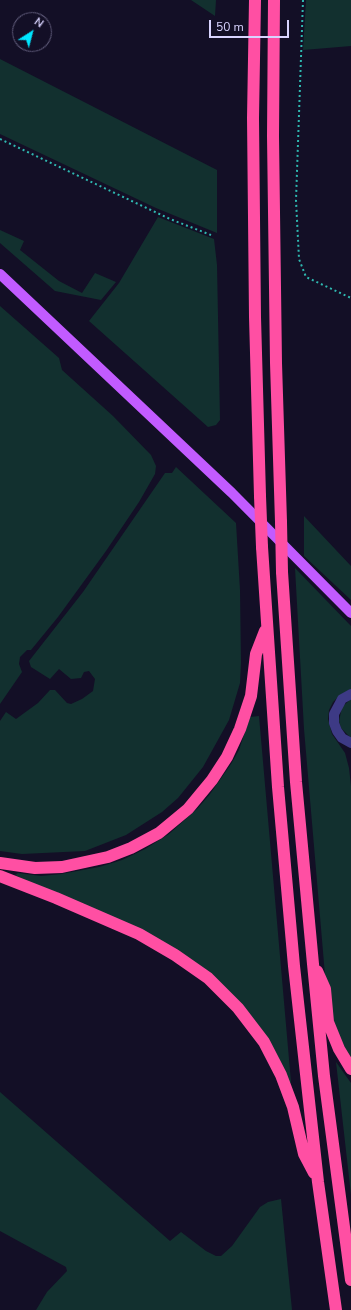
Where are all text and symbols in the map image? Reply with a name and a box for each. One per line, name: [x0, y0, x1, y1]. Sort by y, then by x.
north arrow: [12, 12, 52, 52]
scale bar: [211, 12, 291, 38]
text: N: [31, 14, 46, 31]
text: 50 m: [216, 19, 244, 35]

